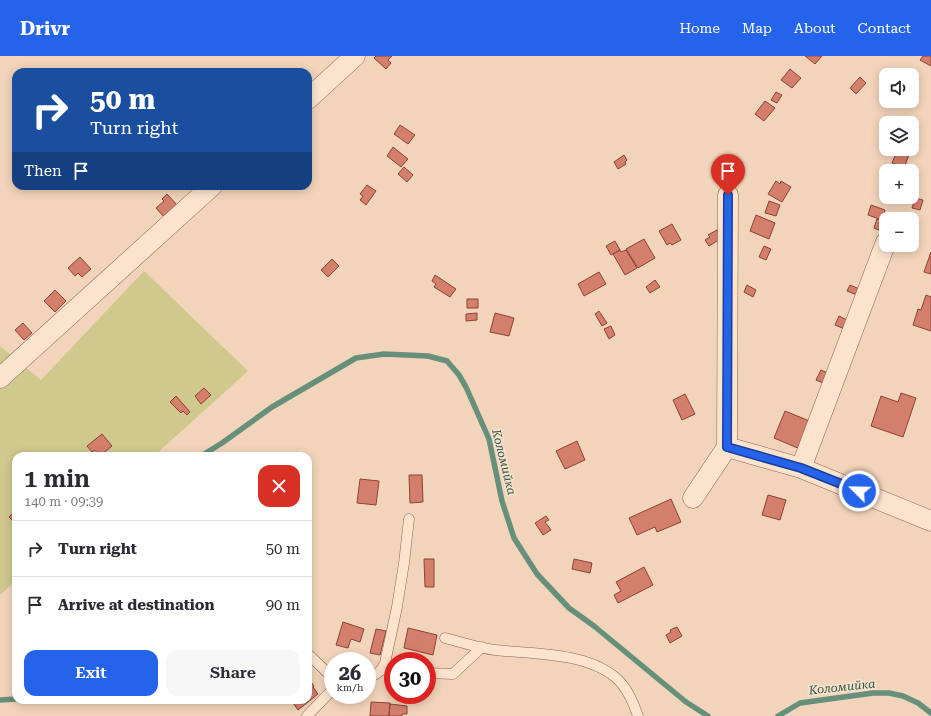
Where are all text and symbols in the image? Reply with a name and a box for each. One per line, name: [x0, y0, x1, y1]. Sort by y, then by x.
text: Drivr: [20, 17, 70, 40]
text: Home: [679, 20, 720, 36]
text: Map: [742, 20, 772, 36]
text: About: [794, 20, 836, 36]
text: Contact: [858, 20, 911, 36]
map controls: [879, 68, 919, 252]
button: sound: [879, 68, 919, 108]
text: 50 m: [90, 83, 155, 116]
icon: right: [24, 84, 76, 136]
button: layers: [879, 116, 919, 156]
text: Turn right: [90, 117, 178, 138]
pin: [711, 154, 745, 195]
icon: arrive: [70, 160, 92, 182]
icon: arrive: [717, 160, 739, 182]
text: Then: [24, 162, 62, 180]
button: +: [879, 164, 919, 204]
button: −: [879, 212, 919, 252]
water label: Коломийка: [489, 427, 519, 496]
text: 1 min: [24, 465, 90, 493]
button: close: [258, 465, 300, 507]
position arrow: [838, 470, 880, 512]
text: 140 m · 09:39: [24, 494, 103, 509]
icon: right: [24, 538, 46, 560]
text: Turn right: [58, 540, 137, 558]
text: 50 m: [266, 540, 300, 558]
icon: arrive: [24, 594, 46, 616]
text: Arrive at destination: [58, 596, 214, 614]
text: 90 m: [266, 596, 300, 614]
button: Exit: [24, 650, 158, 696]
button: Share: [166, 650, 300, 696]
speed limit sign: 30: [384, 652, 436, 704]
text: 26: [339, 661, 361, 685]
water label: Коломийка: [807, 677, 876, 698]
text: km/h: [337, 682, 363, 693]

